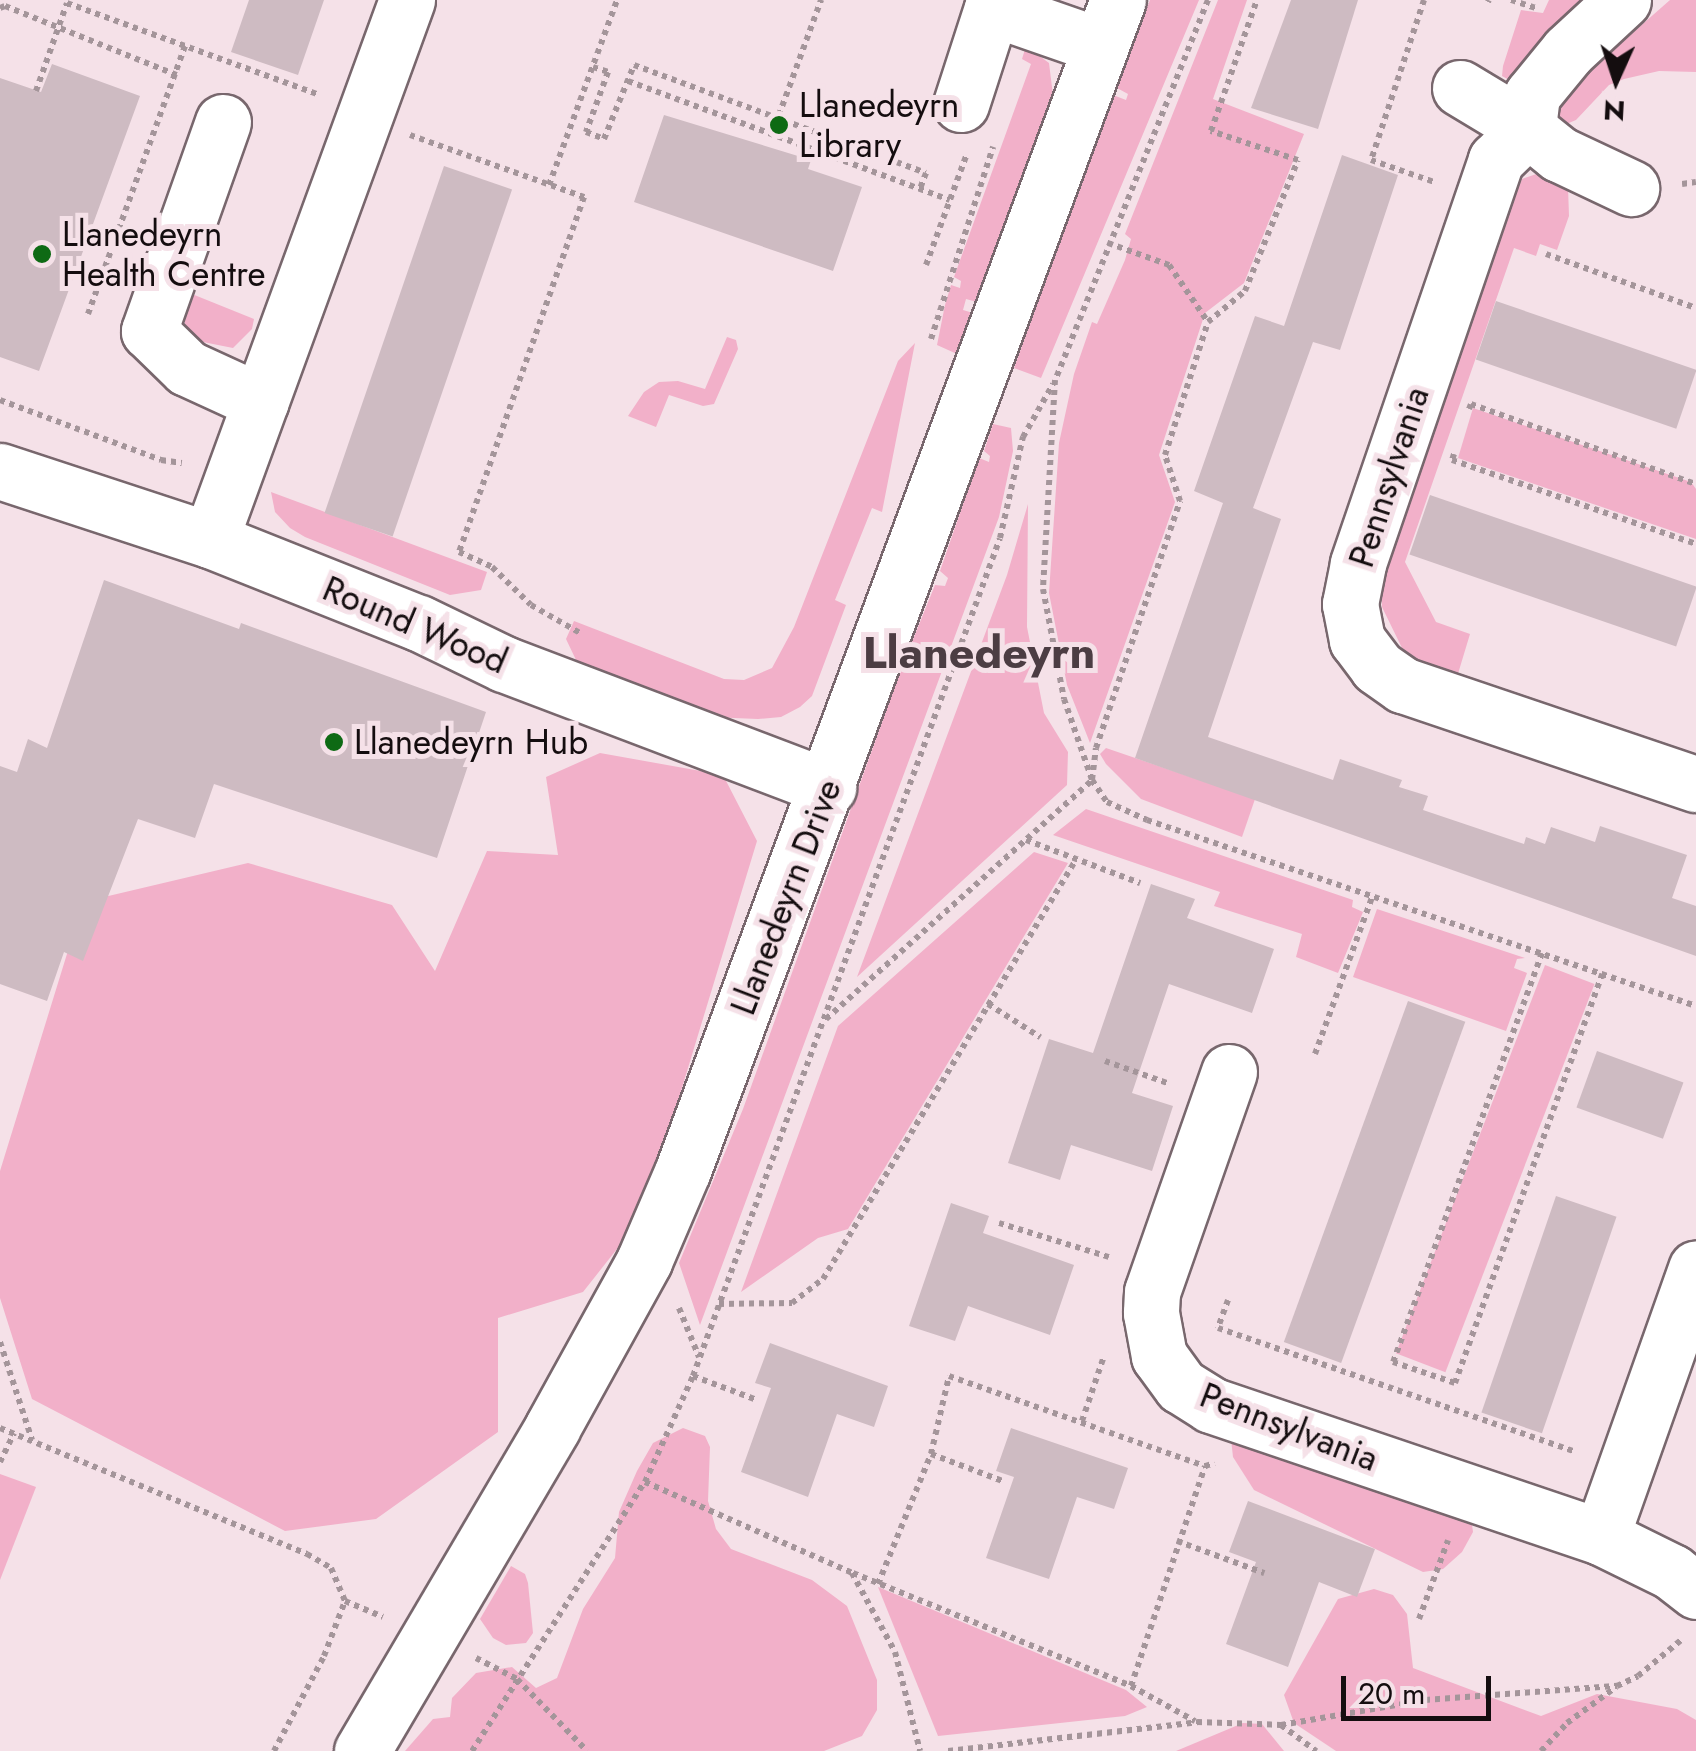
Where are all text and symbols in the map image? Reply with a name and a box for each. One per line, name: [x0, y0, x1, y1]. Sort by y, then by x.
north arrow: [1566, 30, 1666, 130]
place label: Llanedeyrn Library: [799, 84, 959, 166]
text: N: [1602, 89, 1627, 132]
marker: Llanedeyrn Library: [768, 114, 790, 136]
place label: Llanedeyrn Health Centre: [62, 213, 265, 295]
marker: Llanedeyrn Health Centre: [31, 243, 53, 265]
street label: Pennsylvania: [1340, 382, 1438, 572]
street label: Round Wood: [317, 567, 513, 683]
district label: Llanedeyrn: [863, 626, 1095, 680]
place label: Llanedeyrn Hub: [354, 721, 588, 763]
marker: Llanedeyrn Hub: [323, 731, 345, 753]
street label: Llanedeyrn Drive: [722, 773, 850, 1021]
street label: Pennsylvania: [1194, 1374, 1384, 1480]
scale bar: [1346, 1656, 1496, 1718]
text: 20 m: [1358, 1672, 1425, 1715]

